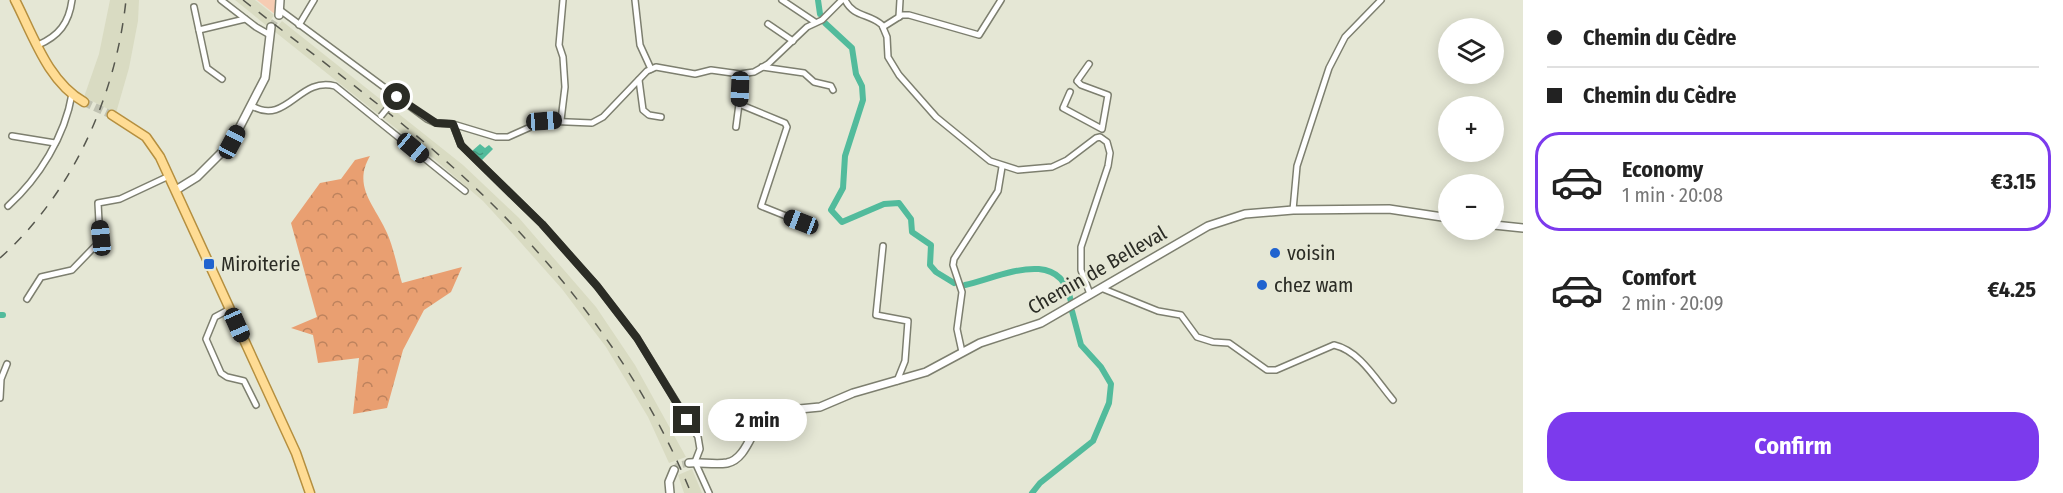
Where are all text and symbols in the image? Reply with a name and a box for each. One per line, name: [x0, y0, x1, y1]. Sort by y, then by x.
map controls: [1438, 18, 1504, 240]
button: layers: [1438, 18, 1504, 84]
text: Chemin du Cèdre: [1583, 24, 1736, 51]
car: [730, 71, 750, 107]
text: Chemin du Cèdre: [1583, 82, 1736, 109]
route start: [383, 83, 410, 110]
button: +: [1438, 96, 1504, 162]
car: [525, 111, 563, 131]
car: [216, 122, 248, 162]
car: [393, 130, 433, 166]
icon: car: [1550, 155, 1604, 209]
text: Economy: [1622, 156, 1703, 183]
text: €3.15: [1991, 168, 2036, 195]
button: −: [1438, 174, 1504, 240]
text: 1 min · 20:08: [1622, 183, 1723, 207]
car: [781, 207, 821, 237]
car: [90, 219, 112, 257]
street label: Chemin de Belleval: [1023, 221, 1171, 319]
place label: voisin: [1287, 241, 1336, 265]
marker: voisin: [1268, 246, 1282, 260]
place label: Miroiterie: [221, 252, 300, 276]
marker: Miroiterie: [202, 257, 216, 271]
icon: car: [1550, 263, 1604, 317]
text: Comfort: [1622, 264, 1696, 291]
place label: chez wam: [1274, 273, 1353, 297]
text: €4.25: [1988, 276, 2036, 303]
marker: chez wam: [1255, 278, 1269, 292]
text: 2 min · 20:09: [1622, 291, 1724, 315]
car: [221, 305, 253, 345]
callout: 2 min: [708, 399, 807, 441]
route end: [673, 406, 700, 433]
text: 2 min: [735, 408, 780, 432]
button: Confirm: [1547, 412, 2039, 481]

